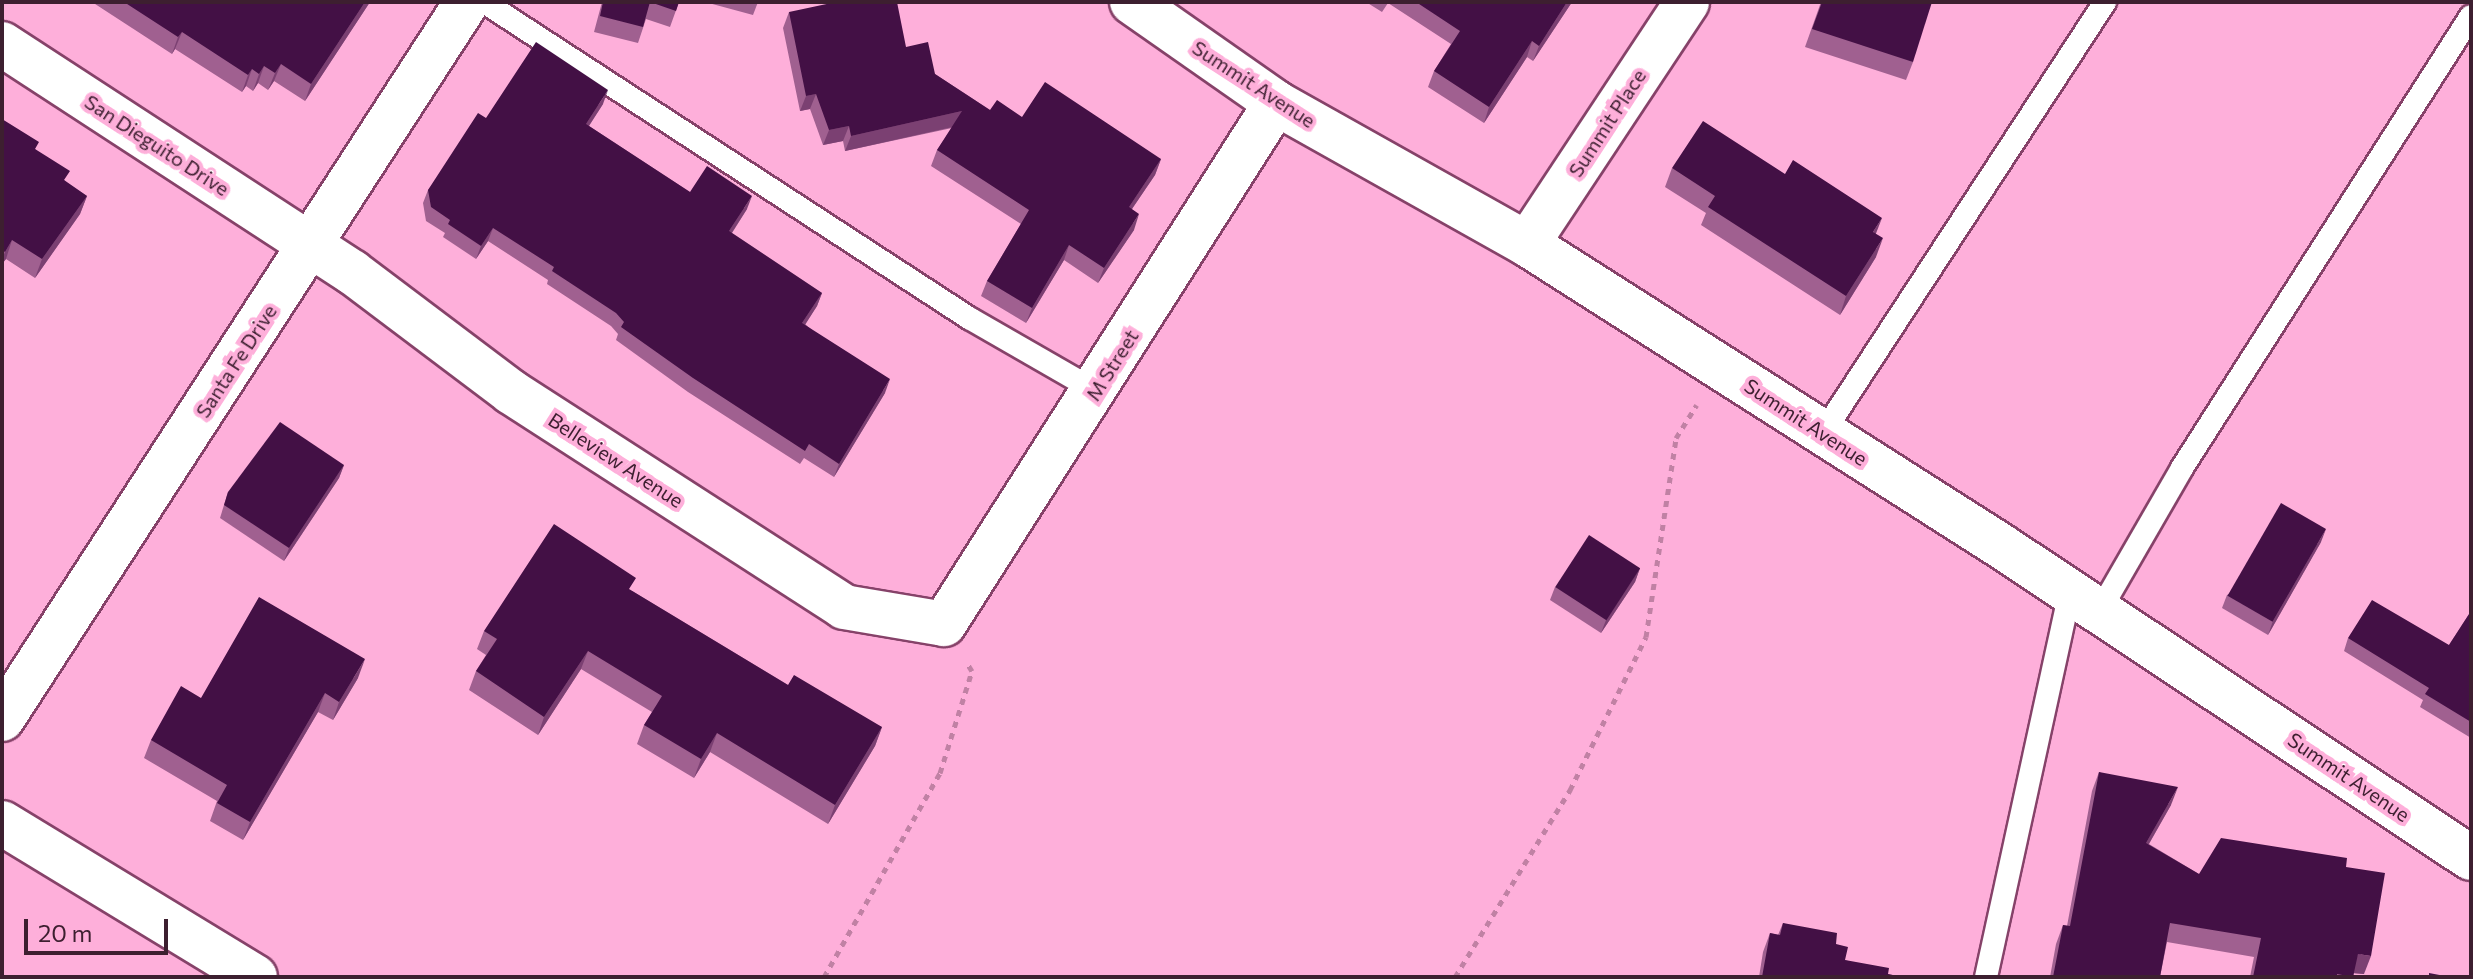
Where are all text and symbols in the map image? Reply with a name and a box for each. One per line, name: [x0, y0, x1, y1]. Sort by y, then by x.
street label: Summit Avenue: [1188, 35, 1320, 133]
street label: Summit Place: [1563, 65, 1651, 181]
street label: San Dieguito Drive: [80, 89, 234, 201]
street label: Santa Fe Drive: [191, 300, 281, 422]
street label: M Street: [1081, 325, 1143, 405]
street label: Summit Avenue: [1740, 373, 1872, 471]
street label: Belleview Avenue: [544, 407, 688, 513]
street label: Summit Avenue: [2284, 727, 2414, 827]
scale bar: [28, 903, 172, 953]
text: 20 m: [38, 918, 92, 947]

